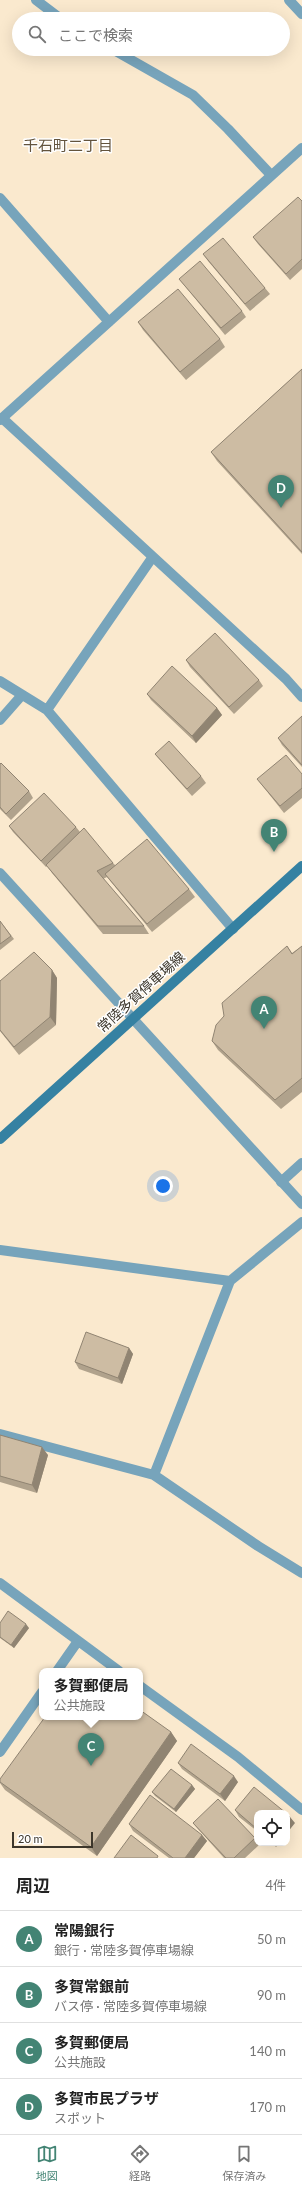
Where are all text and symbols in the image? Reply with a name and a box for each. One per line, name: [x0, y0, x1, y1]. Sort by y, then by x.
search box: [12, 12, 290, 56]
icon: search: [26, 23, 48, 45]
text: ここで検索: [58, 26, 133, 44]
district label: 千石町二丁目: [23, 136, 113, 154]
pin: D: [268, 475, 294, 508]
pin: B: [261, 819, 287, 852]
street label: 常陸多賀停車場線: [93, 948, 188, 1035]
pin: A: [251, 996, 277, 1029]
your location: [153, 1176, 173, 1196]
popup: [39, 1668, 143, 1720]
text: 多賀郵便局: [53, 1676, 129, 1694]
text: 公共施設: [53, 1697, 106, 1713]
pin: C: [78, 1733, 104, 1766]
map controls: [254, 1810, 290, 1846]
button: locate: [254, 1810, 290, 1846]
scale bar: [12, 1830, 93, 1849]
text: 20 m: [18, 1832, 43, 1845]
text: 周辺: [16, 1875, 50, 1896]
text: 4件: [265, 1877, 286, 1893]
text: 常陽銀行: [54, 1921, 114, 1939]
text: A: [24, 1931, 34, 1947]
text: 50 m: [257, 1931, 286, 1947]
text: 銀行 · 常陸多賀停車場線: [54, 1942, 194, 1958]
text: 多賀常銀前: [54, 1977, 129, 1995]
text: B: [25, 1987, 33, 2003]
text: 90 m: [257, 1987, 286, 2003]
text: バス停 · 常陸多賀停車場線: [54, 1998, 207, 2014]
text: 多賀郵便局: [54, 2033, 129, 2051]
text: C: [25, 2043, 33, 2059]
text: 140 m: [249, 2043, 286, 2059]
text: 公共施設: [54, 2054, 106, 2070]
text: 多賀市民プラザ: [54, 2089, 159, 2107]
text: D: [24, 2099, 34, 2115]
text: 170 m: [249, 2099, 286, 2115]
text: スポット: [54, 2110, 106, 2126]
tab: 地図: [36, 2143, 58, 2183]
tab: 経路: [129, 2143, 151, 2183]
tab: 保存済み: [222, 2143, 266, 2183]

